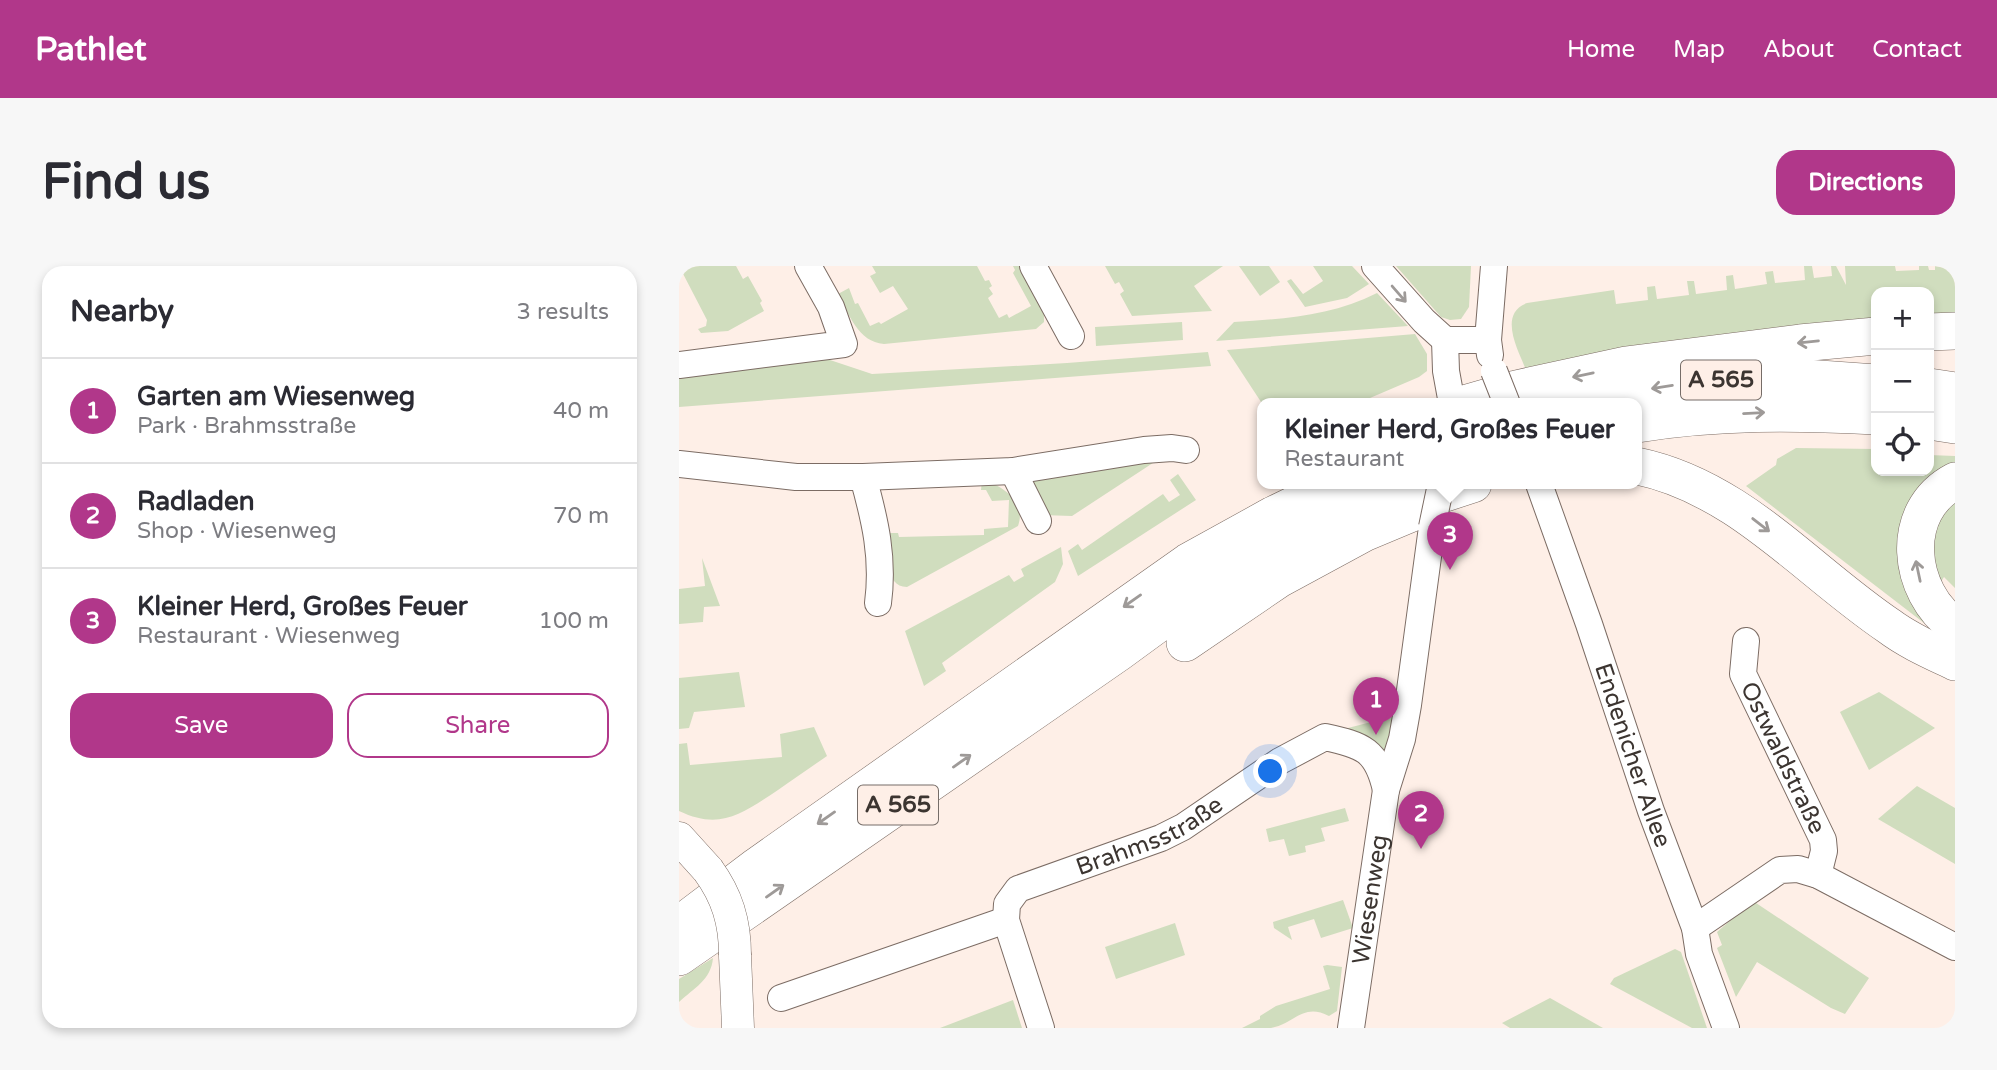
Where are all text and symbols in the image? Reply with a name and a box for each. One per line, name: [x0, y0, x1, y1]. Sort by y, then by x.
text: Pathlet: [35, 30, 147, 69]
text: Home: [1567, 35, 1635, 64]
text: Map: [1673, 35, 1725, 64]
text: About: [1763, 35, 1834, 64]
text: Contact: [1872, 35, 1962, 64]
button: Directions: [1776, 150, 1955, 215]
text: Find us: [42, 153, 210, 212]
one-way arrow: [1391, 284, 1407, 302]
map controls: [1871, 287, 1934, 476]
button: +: [1871, 287, 1934, 350]
text: Nearby: [70, 293, 174, 330]
text: 3 results: [516, 298, 609, 326]
one-way arrow: [1797, 336, 1820, 349]
button: −: [1871, 350, 1934, 413]
road number: A 565: [1681, 360, 1761, 400]
one-way arrow: [1572, 368, 1595, 382]
text: Garten am Wiesenweg: [137, 381, 415, 412]
one-way arrow: [1651, 381, 1674, 394]
text: 1: [86, 397, 100, 425]
text: 40 m: [553, 397, 609, 425]
popup: [1257, 398, 1642, 489]
one-way arrow: [1742, 406, 1765, 419]
text: Park · Brahmsstraße: [137, 412, 356, 440]
button: locate: [1871, 413, 1934, 476]
text: Kleiner Herd, Großes Feuer: [1284, 414, 1615, 445]
text: Restaurant: [1284, 445, 1404, 473]
text: Radladen: [137, 486, 255, 517]
text: 2: [86, 502, 100, 530]
text: 70 m: [553, 502, 609, 530]
pin: 3: [1427, 512, 1473, 570]
text: Shop · Wiesenweg: [137, 517, 337, 545]
one-way arrow: [1751, 518, 1769, 533]
one-way arrow: [1911, 560, 1925, 583]
text: Kleiner Herd, Großes Feuer: [137, 591, 468, 622]
one-way arrow: [1123, 594, 1142, 608]
text: 3: [86, 607, 100, 635]
text: 100 m: [539, 607, 609, 635]
text: Restaurant · Wiesenweg: [137, 622, 400, 650]
street label: Endenicher Allee: [1588, 659, 1678, 851]
pin: 1: [1353, 677, 1399, 735]
street label: Ostwaldstraße: [1734, 677, 1832, 838]
button: Save: [70, 693, 333, 758]
button: Share: [347, 693, 609, 758]
one-way arrow: [952, 754, 971, 768]
your location: [1253, 754, 1287, 788]
road number: A 565: [858, 786, 938, 824]
street label: Brahmsstraße: [1072, 790, 1228, 882]
pin: 2: [1398, 791, 1444, 849]
one-way arrow: [817, 810, 836, 825]
street label: Wiesenweg: [1346, 833, 1394, 966]
one-way arrow: [765, 884, 784, 898]

